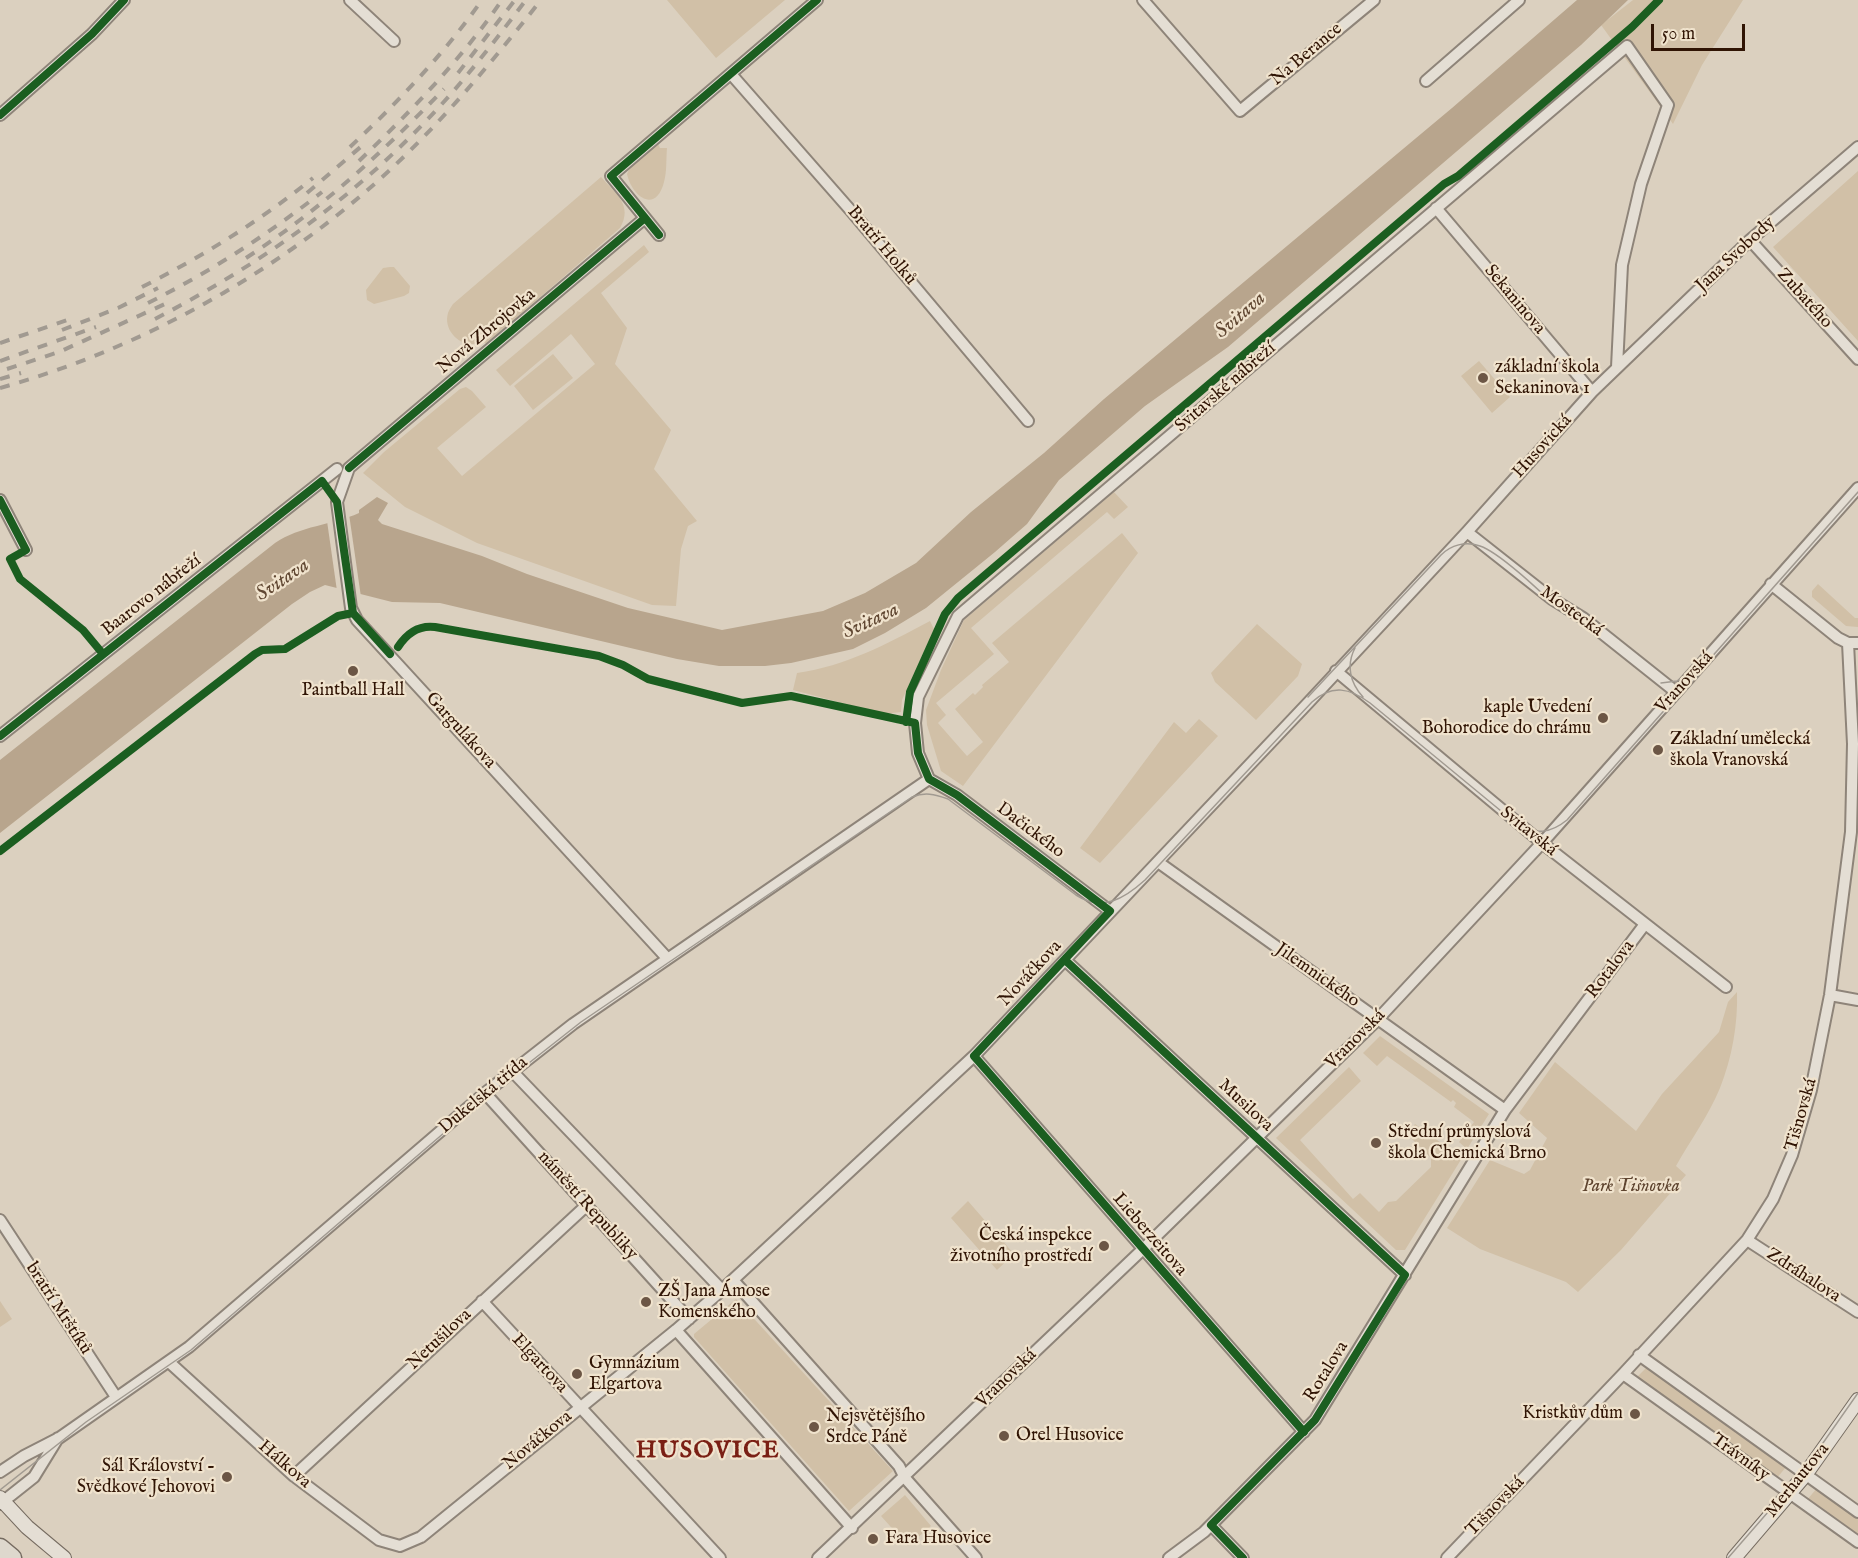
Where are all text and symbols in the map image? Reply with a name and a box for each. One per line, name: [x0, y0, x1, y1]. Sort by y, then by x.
scale bar: [1654, 12, 1748, 50]
street label: Na Berance: [1267, 19, 1347, 91]
text: 50 m: [1662, 23, 1695, 46]
street label: Bratří Holků: [842, 202, 920, 290]
street label: Jana Svobody: [1692, 213, 1780, 297]
street label: Sekaninova: [1479, 261, 1549, 339]
street label: Zubatého: [1772, 265, 1836, 333]
street label: Nová Zbrojovka: [433, 285, 541, 379]
water label: Svitava: [1211, 288, 1271, 344]
street label: Svitavské nábřeží: [1171, 338, 1281, 438]
place label: základní škola Sekaninova 1: [1495, 357, 1600, 400]
marker: základní škola Sekaninova 1: [1476, 371, 1490, 385]
street label: Husovická: [1509, 411, 1577, 483]
street label: Baarovo nábřeží: [98, 551, 206, 641]
water label: Svitava: [252, 555, 314, 607]
street label: Mostecká: [1535, 582, 1607, 642]
water label: Svitava: [839, 599, 903, 645]
street label: Vranovská: [1652, 648, 1718, 718]
marker: Paintball Hall: [346, 664, 360, 678]
place label: Paintball Hall: [302, 680, 404, 702]
street label: Gargulákova: [420, 688, 500, 774]
place label: kaple Uvedení Bohorodice do chrámu: [1422, 697, 1591, 740]
marker: kaple Uvedení Bohorodice do chrámu: [1596, 711, 1610, 725]
place label: Základní umělecká škola Vranovská: [1670, 729, 1810, 771]
marker: Základní umělecká škola Vranovská: [1651, 743, 1665, 757]
street label: Dačického: [992, 798, 1068, 864]
street label: Svitavská: [1495, 802, 1561, 862]
street label: Nováčkova: [995, 936, 1067, 1012]
street label: Rotalova: [1582, 937, 1640, 1003]
street label: Jilemnického: [1271, 939, 1363, 1013]
street label: Vranovská: [1321, 1005, 1391, 1075]
street label: Dukelská třída: [435, 1053, 533, 1139]
street label: Musilova: [1213, 1075, 1277, 1137]
street label: Tišnovská: [1781, 1076, 1823, 1154]
place label: Střední průmyslová škola Chemická Brno: [1388, 1122, 1546, 1164]
marker: Střední průmyslová škola Chemická Brno: [1369, 1136, 1383, 1150]
street label: náměstí Republiky: [532, 1147, 642, 1265]
park label: Park Tišnovka: [1582, 1176, 1680, 1198]
street label: Lieberzeitova: [1107, 1189, 1191, 1281]
place label: Česká inspekce životního prostředí: [950, 1225, 1092, 1268]
marker: Česká inspekce životního prostředí: [1097, 1239, 1111, 1253]
street label: Zdráhalova: [1762, 1244, 1844, 1308]
street label: bratří Mrštíků: [20, 1259, 96, 1359]
place label: ZŠ Jana Ámose Komenského: [658, 1281, 770, 1324]
marker: ZŠ Jana Ámose Komenského: [639, 1295, 653, 1309]
street label: Netušilova: [403, 1305, 477, 1375]
street label: Elgartova: [506, 1330, 572, 1398]
street label: Rotalova: [1300, 1338, 1354, 1406]
street label: Vranovská: [972, 1345, 1042, 1413]
place label: Gymnázium Elgartova: [589, 1353, 680, 1396]
marker: Gymnázium Elgartova: [570, 1367, 584, 1381]
place label: Kristkův dům: [1522, 1403, 1623, 1425]
place label: Nejsvětějšího Srdce Páně: [826, 1406, 925, 1448]
street label: Nováčkova: [499, 1407, 577, 1475]
marker: Kristkův dům: [1628, 1407, 1642, 1421]
marker: Nejsvětějšího Srdce Páně: [807, 1420, 821, 1434]
place label: Orel Husovice: [1016, 1425, 1124, 1447]
marker: Orel Husovice: [997, 1429, 1011, 1443]
street label: Trávníky: [1707, 1430, 1773, 1486]
street label: Hálkova: [253, 1436, 315, 1494]
district label: HUSOVICE: [636, 1438, 780, 1466]
street label: Merhautova: [1761, 1439, 1835, 1523]
place label: Sál Království - Svědkové Jehovovi: [77, 1456, 215, 1498]
marker: Sál Království - Svědkové Jehovovi: [220, 1470, 234, 1484]
street label: Tišnovská: [1462, 1472, 1530, 1542]
place label: Fara Husovice: [885, 1528, 991, 1550]
marker: Fara Husovice: [866, 1532, 880, 1546]

